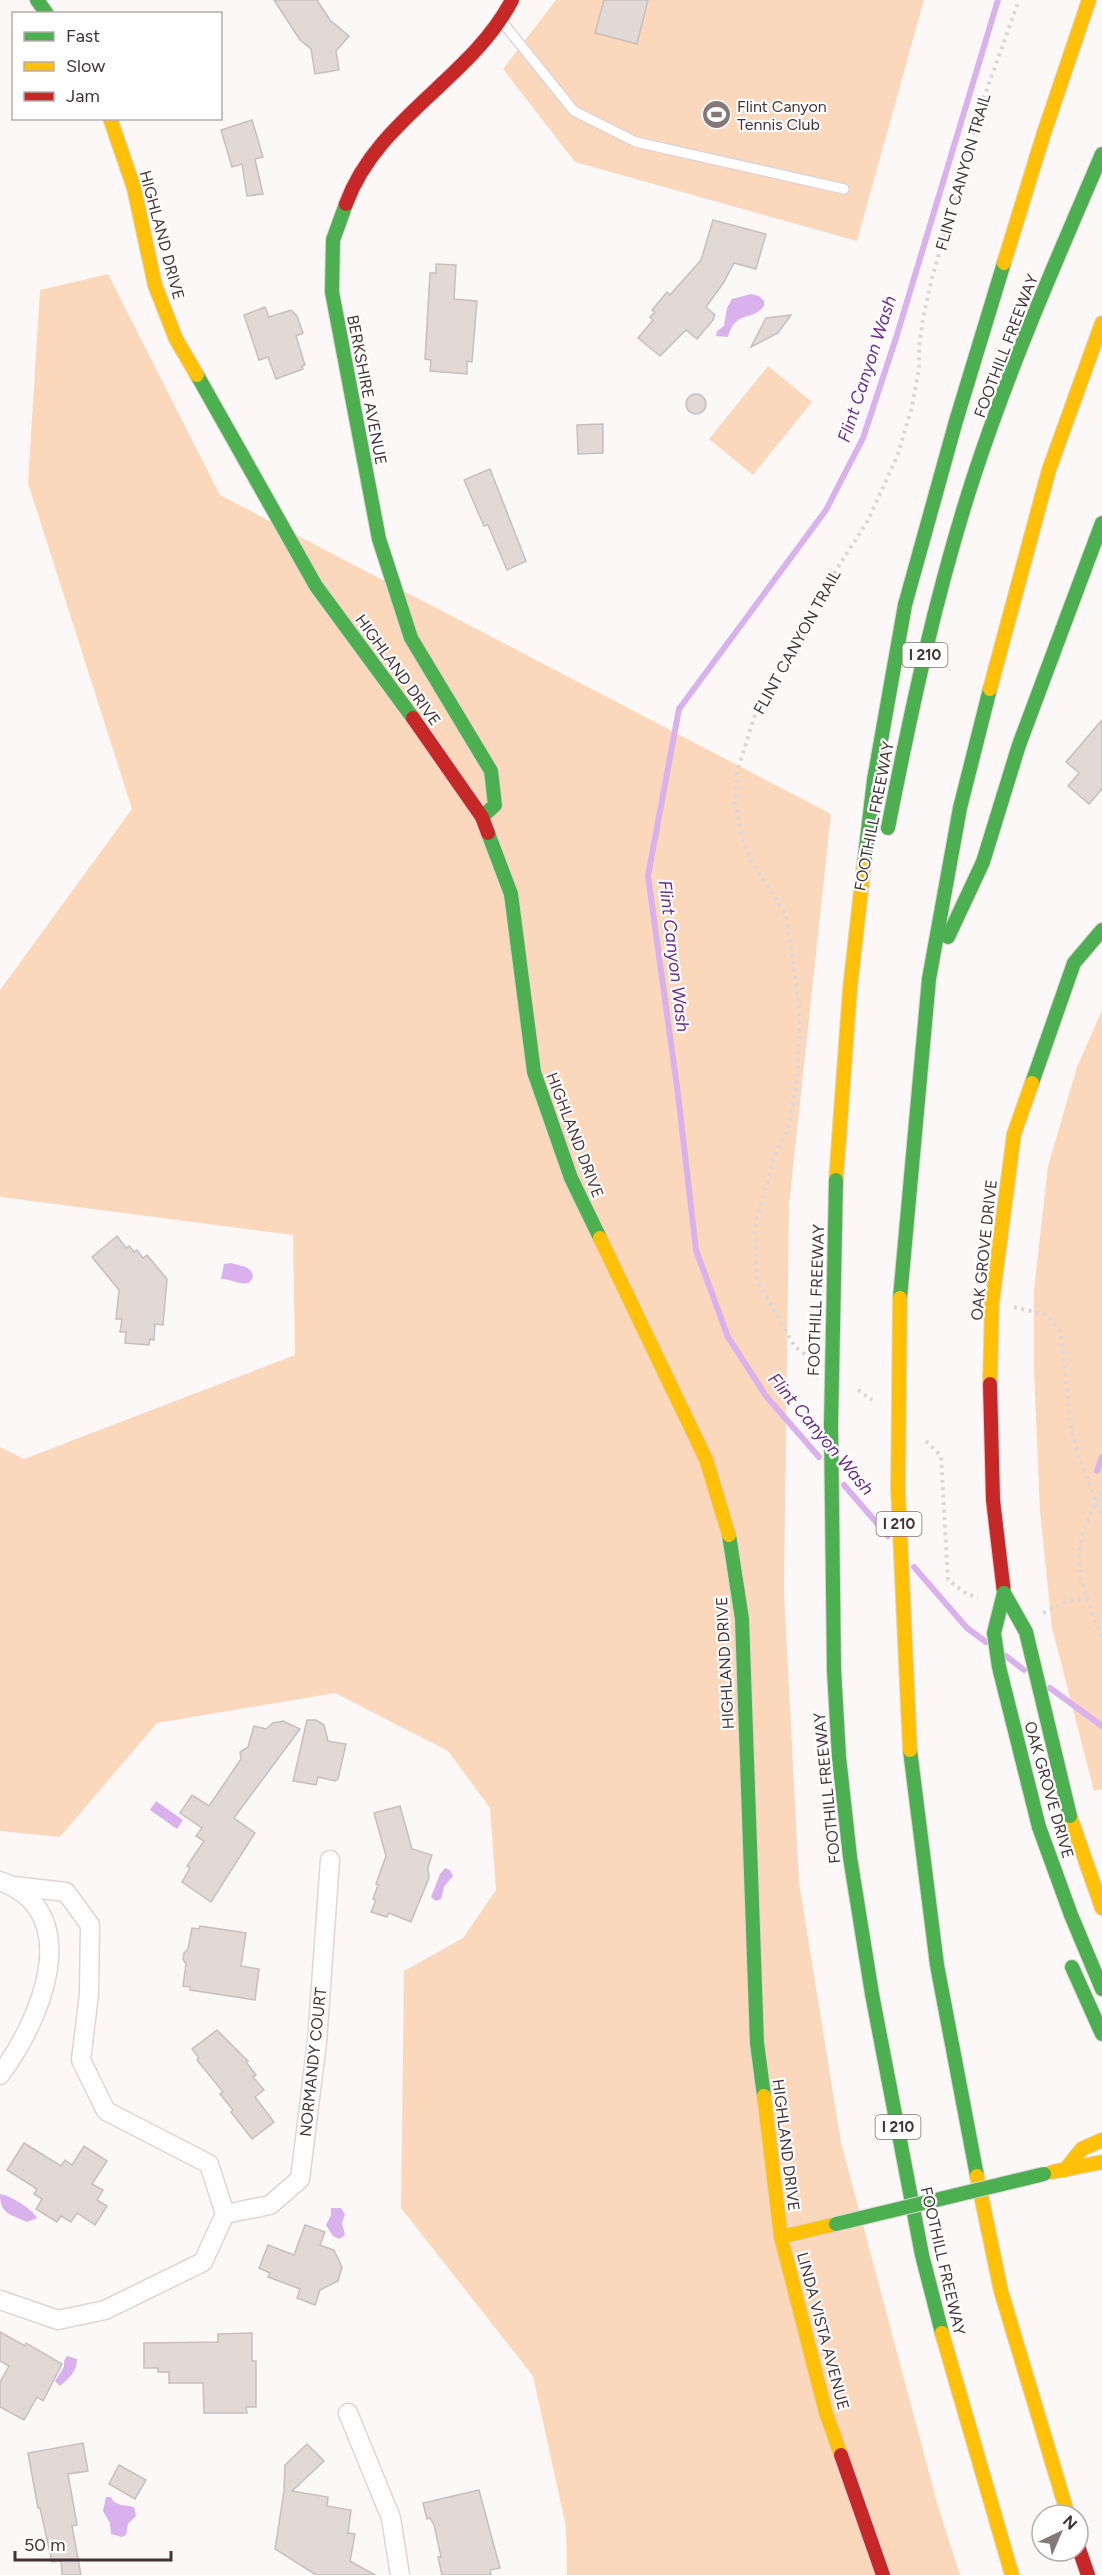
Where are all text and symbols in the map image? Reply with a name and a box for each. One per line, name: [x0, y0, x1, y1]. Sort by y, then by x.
legend: [12, 12, 222, 120]
text: Fast: [66, 25, 100, 47]
text: Slow: [66, 55, 105, 77]
text: Jam: [66, 85, 100, 107]
street label: FLINT CANYON TRAIL: [932, 91, 995, 253]
place label: Flint Canyon Tennis Club: [737, 97, 827, 134]
sports icon: Flint Canyon Tennis Club: [700, 99, 732, 131]
street label: HIGHLAND DRIVE: [136, 168, 188, 302]
street label: FOOTHILL FREEWAY: [970, 271, 1042, 420]
water label: Flint Canyon Wash: [833, 293, 901, 445]
street label: BERKSHIRE AVENUE: [343, 313, 391, 467]
street label: FLINT CANYON TRAIL: [749, 566, 845, 717]
street label: HIGHLAND DRIVE: [351, 611, 445, 729]
road number: I 210: [902, 643, 948, 667]
street label: FOOTHILL FREEWAY: [850, 739, 898, 892]
water label: Flint Canyon Wash: [654, 879, 694, 1033]
street label: HIGHLAND DRIVE: [542, 1070, 608, 1200]
street label: OAK GROVE DRIVE: [967, 1178, 1001, 1322]
street label: FOOTHILL FREEWAY: [804, 1223, 828, 1376]
water label: Flint Canyon Wash: [764, 1368, 878, 1500]
road number: I 210: [876, 1512, 922, 1536]
street label: HIGHLAND DRIVE: [712, 1596, 738, 1730]
street label: FOOTHILL FREEWAY: [810, 1711, 844, 1865]
street label: OAK GROVE DRIVE: [1020, 1719, 1078, 1861]
street label: NORMANDY COURT: [296, 1986, 330, 2138]
street label: HIGHLAND DRIVE: [768, 2078, 804, 2212]
road number: I 210: [876, 2115, 920, 2139]
street label: FOOTHILL FREEWAY: [917, 2185, 969, 2337]
street label: LINDA VISTA AVENUE: [793, 2250, 853, 2412]
north arrow: [1030, 2503, 1090, 2563]
text: N: [1059, 2511, 1081, 2534]
scale bar: [15, 2524, 171, 2562]
text: 50 m: [24, 2534, 66, 2556]

